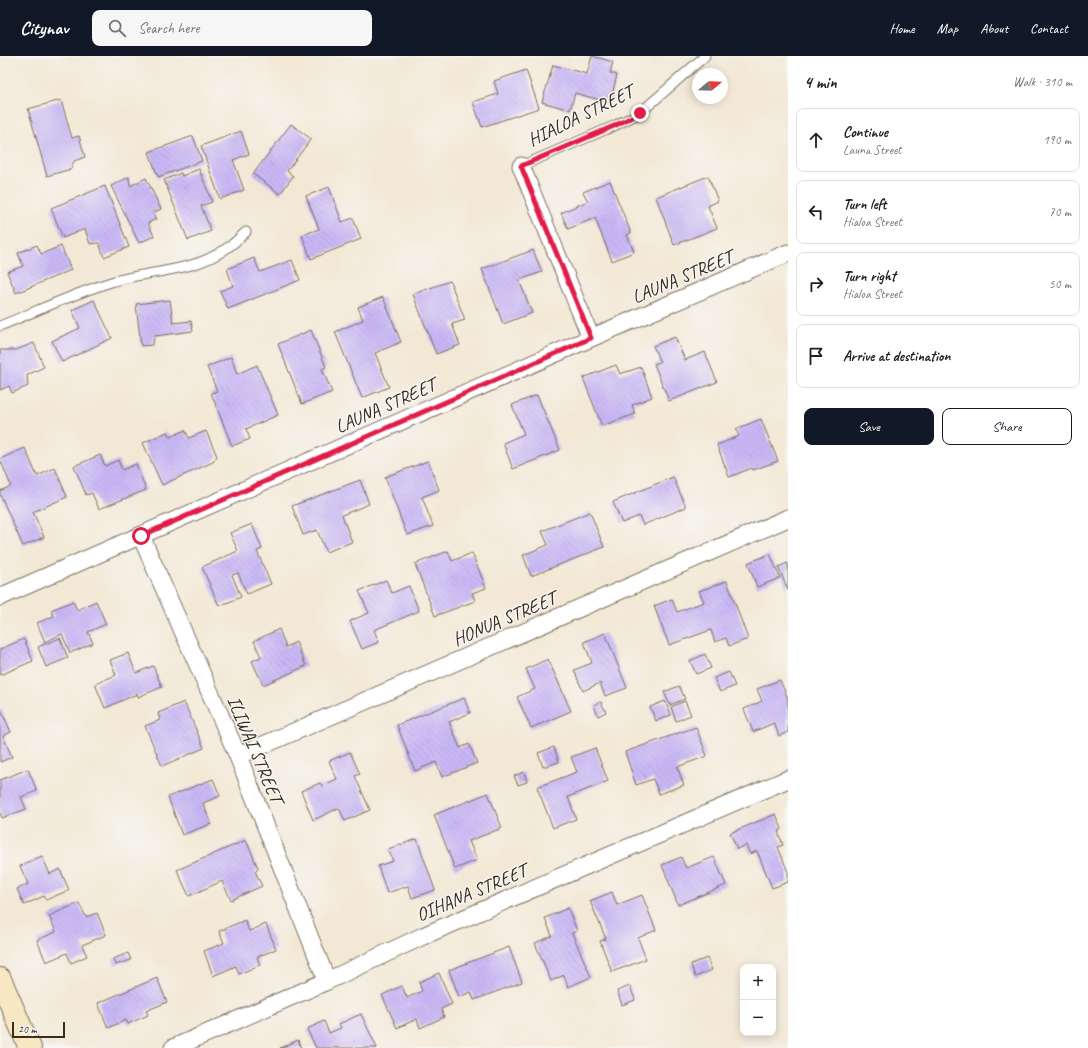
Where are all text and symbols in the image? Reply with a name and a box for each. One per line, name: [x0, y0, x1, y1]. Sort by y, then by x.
search box: [92, 10, 372, 46]
text: Citynav: [20, 16, 68, 40]
icon: search: [106, 17, 128, 39]
text: Search here: [138, 19, 199, 38]
text: Home: [889, 20, 915, 37]
text: Map: [937, 20, 958, 37]
text: About: [980, 20, 1008, 37]
text: Contact: [1030, 20, 1068, 37]
north arrow: [692, 68, 728, 104]
text: 4 min: [804, 72, 837, 93]
text: Walk · 310 m: [1013, 74, 1072, 90]
street label: HIALOA STREET: [524, 78, 642, 152]
route end: [631, 104, 649, 122]
text: Continue: [843, 123, 888, 142]
icon: ahead: [805, 129, 827, 151]
text: 190 m: [1043, 132, 1071, 148]
text: Launa Street: [843, 142, 901, 158]
text: Turn left: [843, 195, 886, 214]
icon: left: [805, 201, 827, 223]
text: 70 m: [1049, 204, 1071, 220]
text: Hialoa Street: [843, 214, 902, 230]
street label: LAUNA STREET: [628, 243, 741, 309]
text: Turn right: [843, 267, 896, 286]
icon: right: [805, 273, 827, 295]
text: 50 m: [1049, 276, 1071, 292]
text: Hialoa Street: [843, 286, 902, 302]
icon: arrive: [805, 345, 827, 367]
text: Arrive at destination: [843, 347, 950, 366]
street label: LAUNA STREET: [332, 371, 444, 439]
button: Save: [804, 408, 934, 445]
button: Share: [942, 408, 1072, 445]
route start: [132, 527, 150, 545]
street label: HONUA STREET: [449, 584, 565, 651]
street label: ILIWAI STREET: [222, 692, 290, 811]
street label: OIHANA STREET: [413, 857, 535, 927]
map controls: [740, 964, 776, 1036]
button: +: [740, 964, 776, 1000]
button: −: [740, 1000, 776, 1036]
scale bar: [12, 1020, 65, 1039]
text: 20 m: [18, 1022, 37, 1036]

